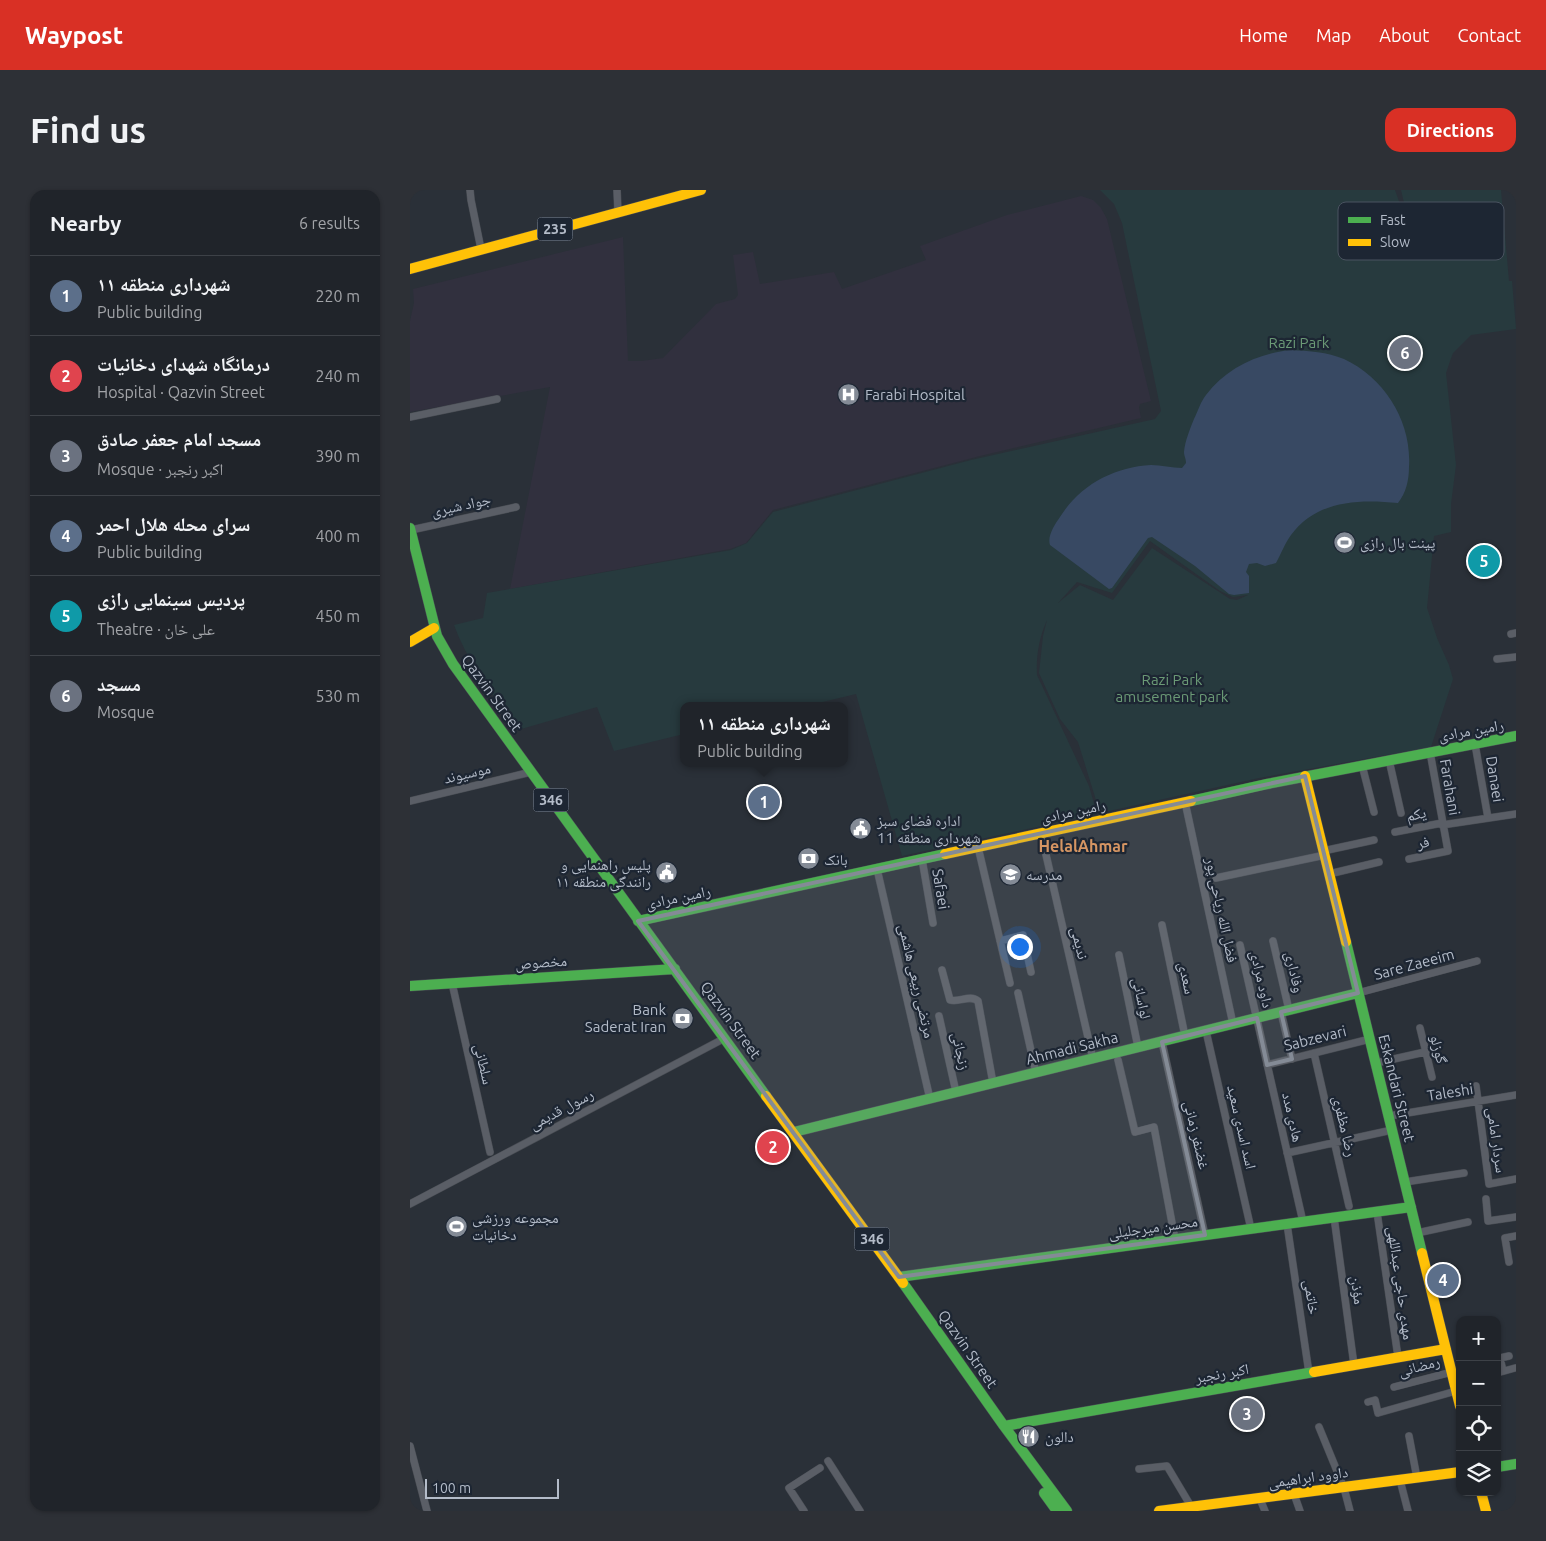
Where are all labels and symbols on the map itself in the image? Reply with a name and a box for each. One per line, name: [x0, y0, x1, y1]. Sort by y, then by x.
legend: [1338, 202, 1504, 260]
text: Fast: [1380, 212, 1406, 228]
road number: 235: [538, 218, 572, 240]
text: Slow: [1380, 234, 1410, 250]
park label: Razi Park: [1269, 334, 1330, 351]
pin: 6: [1389, 334, 1421, 372]
hospital icon: Farabi Hospital: [837, 382, 861, 406]
place label: Farabi Hospital: [865, 386, 965, 403]
street label: جواد شیری: [430, 490, 493, 522]
sports icon: پینت بال رازی: [1332, 530, 1356, 554]
place label: پینت بال رازی: [1360, 534, 1435, 553]
pin: 5: [1468, 542, 1500, 580]
street label: Qazvin Street: [458, 651, 526, 735]
park label: Razi Park amusement park: [1116, 671, 1229, 705]
street label: رامین مرادی: [1437, 716, 1505, 746]
street label: Danaei: [1483, 755, 1507, 803]
street label: Farahani: [1437, 758, 1463, 816]
street label: موسیوند: [442, 759, 492, 788]
pin: 1: [748, 783, 780, 821]
road number: 346: [534, 788, 568, 812]
street label: رامین مرادی: [1039, 796, 1108, 828]
street label: یکم: [1404, 804, 1428, 826]
place label: اداره فضای سبز شهرداری منطقه 11: [876, 812, 981, 848]
public building icon: اداره فضای سبز شهرداری منطقه 11: [849, 817, 873, 841]
street label: فر: [1414, 832, 1431, 853]
district label: HelalAhmar: [1038, 837, 1128, 855]
bank icon: بانک: [796, 847, 820, 871]
place label: بانک: [824, 851, 848, 868]
street label: فضل الله ریاحی پور: [1200, 855, 1241, 964]
place label: پلیس راهنمایی و رانندگی منطقه ۱۱: [556, 856, 651, 892]
public building icon: پلیس راهنمایی و رانندگی منطقه ۱۱: [655, 861, 679, 885]
school or university icon: مدرسه: [998, 862, 1022, 886]
place label: مدرسه: [1026, 866, 1063, 884]
street label: Safaei: [929, 867, 953, 911]
street label: رامین مرادی: [644, 882, 713, 914]
street label: مرتضی ربیعی هاشمی: [894, 922, 938, 1040]
street label: ندیمی: [1066, 925, 1092, 961]
your location: [1007, 934, 1033, 960]
street label: Sare Zaeeim: [1372, 945, 1456, 983]
street label: داود مرادی: [1245, 949, 1277, 1010]
street label: وفاداری: [1280, 950, 1308, 995]
street label: مخصوص: [514, 952, 568, 974]
street label: سعدی: [1173, 960, 1199, 996]
street label: لواسانی: [1127, 976, 1155, 1021]
street label: Qazvin Street: [697, 978, 765, 1062]
place label: Bank Saderat Iran: [585, 1001, 666, 1035]
bank icon: Bank Saderat Iran: [670, 1006, 694, 1030]
street label: Sabzevari: [1282, 1022, 1348, 1054]
street label: Ahmadi Sakha: [1024, 1028, 1120, 1068]
street label: زنجانی: [947, 1031, 973, 1072]
street label: Eskandari Street: [1375, 1033, 1419, 1143]
street label: گوزلو: [1426, 1033, 1451, 1066]
street label: سلطانی: [469, 1042, 497, 1087]
street label: Taleshi: [1426, 1080, 1474, 1104]
street label: اسد اسدی سعید: [1222, 1083, 1260, 1171]
street label: رسول قدیمی: [526, 1085, 597, 1135]
street label: هادی مدد: [1277, 1090, 1307, 1144]
street label: رضا مظفری: [1328, 1094, 1360, 1159]
street label: غضنفر زمانی: [1179, 1099, 1213, 1172]
street label: سردار امامی: [1482, 1106, 1510, 1174]
pin: 2: [757, 1128, 789, 1166]
place label: مجموعه ورزشی دخانیات: [472, 1209, 559, 1243]
street label: محسن میرجلیلی: [1107, 1212, 1199, 1244]
sports icon: مجموعه ورزشی دخانیات: [444, 1214, 468, 1238]
street label: مهدی حاجی عبداللهی: [1383, 1225, 1417, 1341]
road number: 346: [854, 1228, 890, 1250]
pin: 4: [1427, 1261, 1459, 1299]
street label: مؤذن: [1346, 1275, 1368, 1306]
street label: خاتمی: [1299, 1278, 1323, 1316]
street label: Qazvin Street: [935, 1307, 1001, 1391]
street label: رمضانی: [1396, 1352, 1442, 1382]
street label: اکبر رنجبر: [1193, 1360, 1250, 1387]
pin: 3: [1231, 1395, 1263, 1433]
restaurant icon: دالون: [1017, 1424, 1041, 1448]
place label: دالون: [1045, 1428, 1074, 1447]
street label: داوود ابراهیمی: [1267, 1463, 1349, 1493]
scale bar: [425, 1476, 559, 1499]

